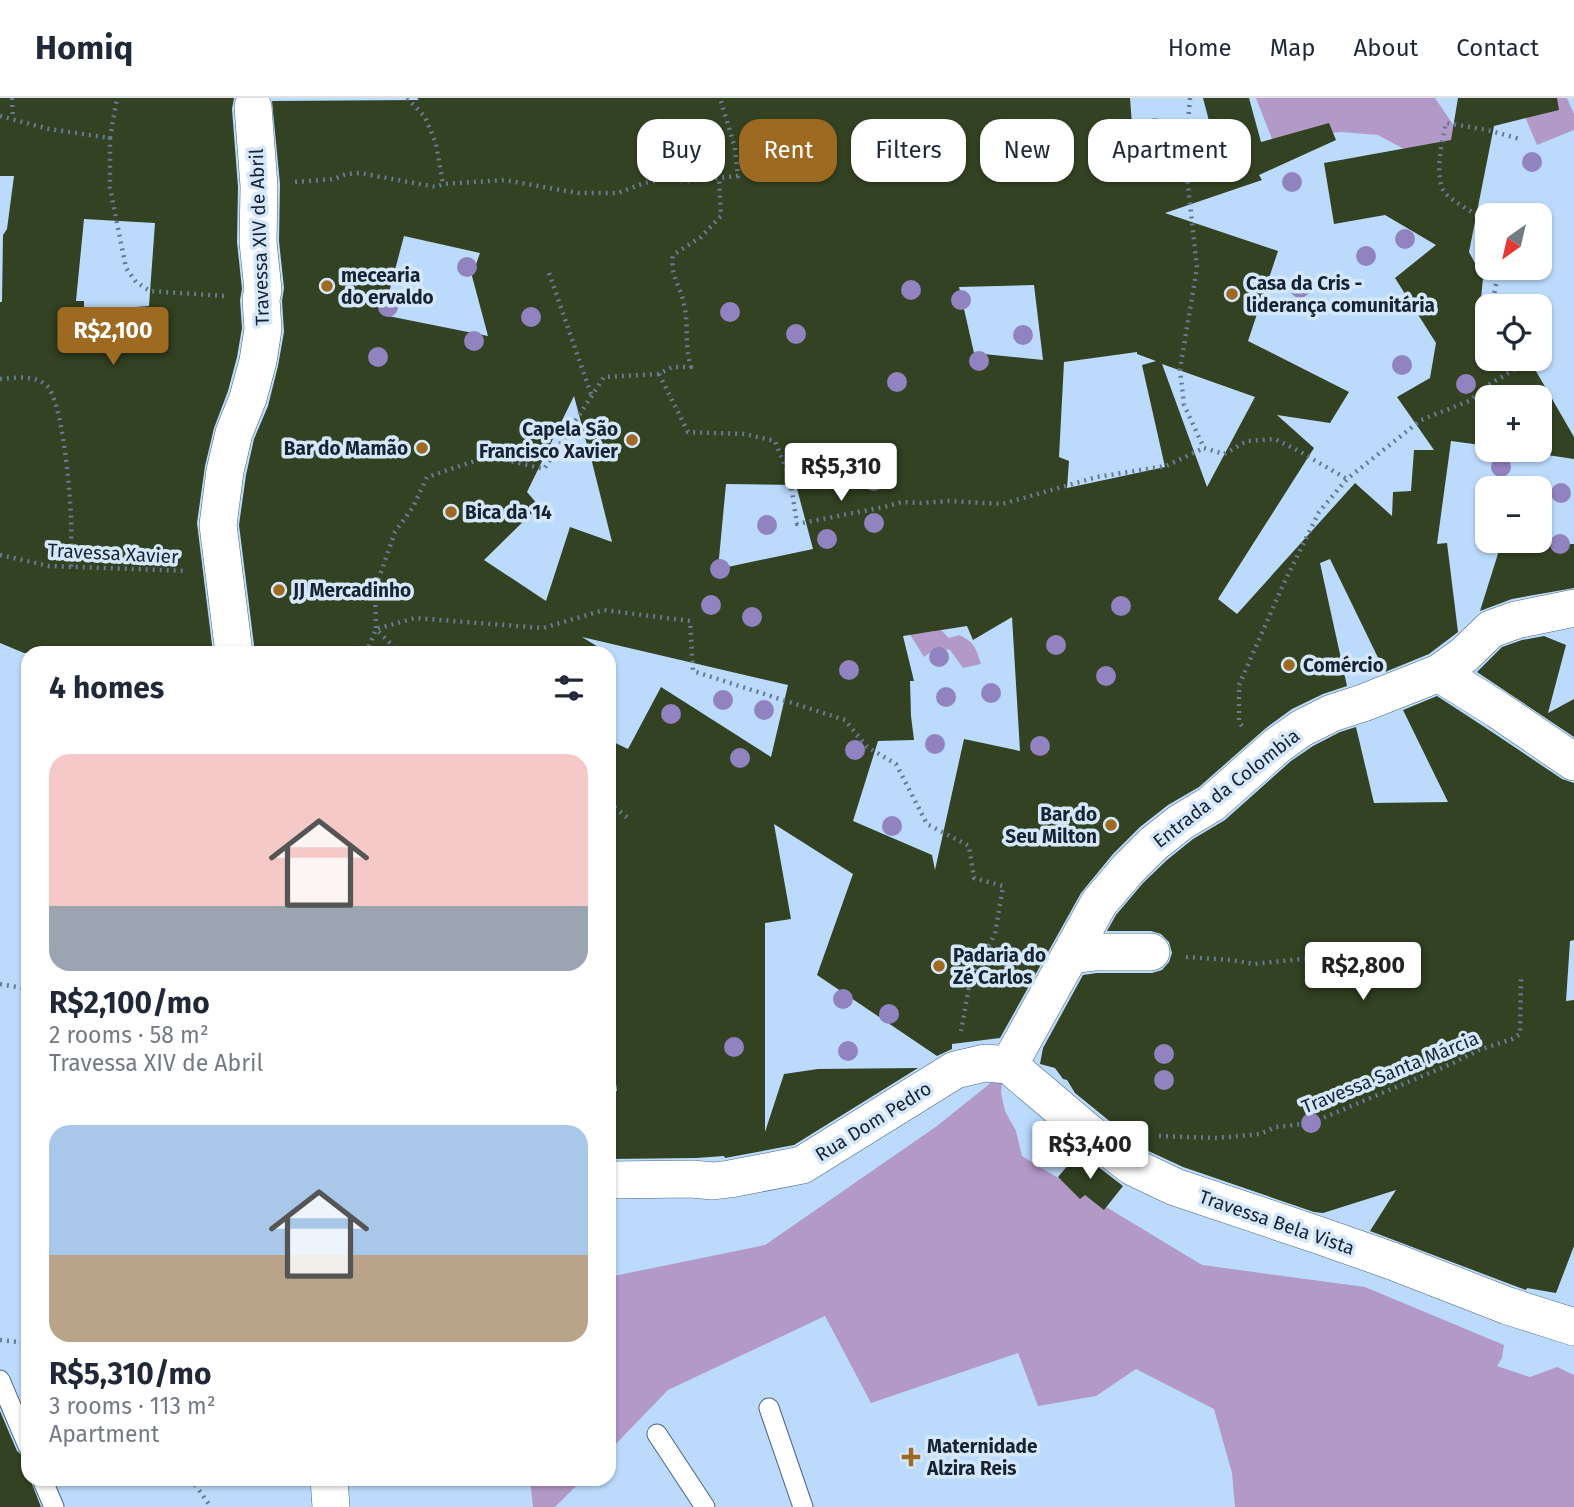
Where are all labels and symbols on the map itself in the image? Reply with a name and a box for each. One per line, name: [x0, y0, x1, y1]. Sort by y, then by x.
street label: Travessa XIV de Abril: [245, 148, 274, 326]
north arrow: [1475, 203, 1552, 280]
place label: mecearia do ervaldo: [341, 264, 434, 309]
place label: Casa da Cris - liderança comunitária: [1246, 272, 1435, 317]
marker: mecearia do ervaldo: [319, 278, 335, 294]
marker: Casa da Cris - liderança comunitária: [1224, 286, 1240, 302]
pin: R$2,100: [48, 308, 178, 367]
place label: Capela São Francisco Xavier: [479, 418, 618, 463]
marker: Capela São Francisco Xavier: [624, 432, 640, 448]
place label: Bar do Mamão: [284, 437, 408, 460]
marker: Bar do Mamão: [414, 440, 430, 456]
pin: R$5,310: [776, 444, 906, 503]
place label: Bica da 14: [465, 501, 552, 524]
marker: Bica da 14: [443, 504, 459, 520]
street label: Travessa Xavier: [47, 539, 180, 568]
place label: JJ Mercadinho: [292, 579, 411, 602]
marker: JJ Mercadinho: [271, 582, 287, 598]
place label: Comércio: [1303, 654, 1384, 677]
marker: Comércio: [1281, 657, 1297, 673]
street label: Entrada da Colombia: [1148, 724, 1304, 853]
place label: Bar do Seu Milton: [1005, 803, 1097, 848]
marker: Bar do Seu Milton: [1103, 817, 1119, 833]
pin: R$2,800: [1298, 942, 1428, 1002]
place label: Padaria do Zé Carlos: [953, 944, 1046, 989]
marker: Padaria do Zé Carlos: [931, 958, 947, 974]
street label: Travessa Santa Márcia: [1298, 1026, 1482, 1119]
street label: Rua Dom Pedro: [811, 1077, 936, 1166]
pin: R$3,400: [1025, 1122, 1155, 1181]
street label: Travessa Bela Vista: [1196, 1185, 1358, 1260]
place label: Maternidade Alzira Reis: [926, 1435, 1037, 1480]
marker: Maternidade Alzira Reis: [901, 1447, 921, 1467]

